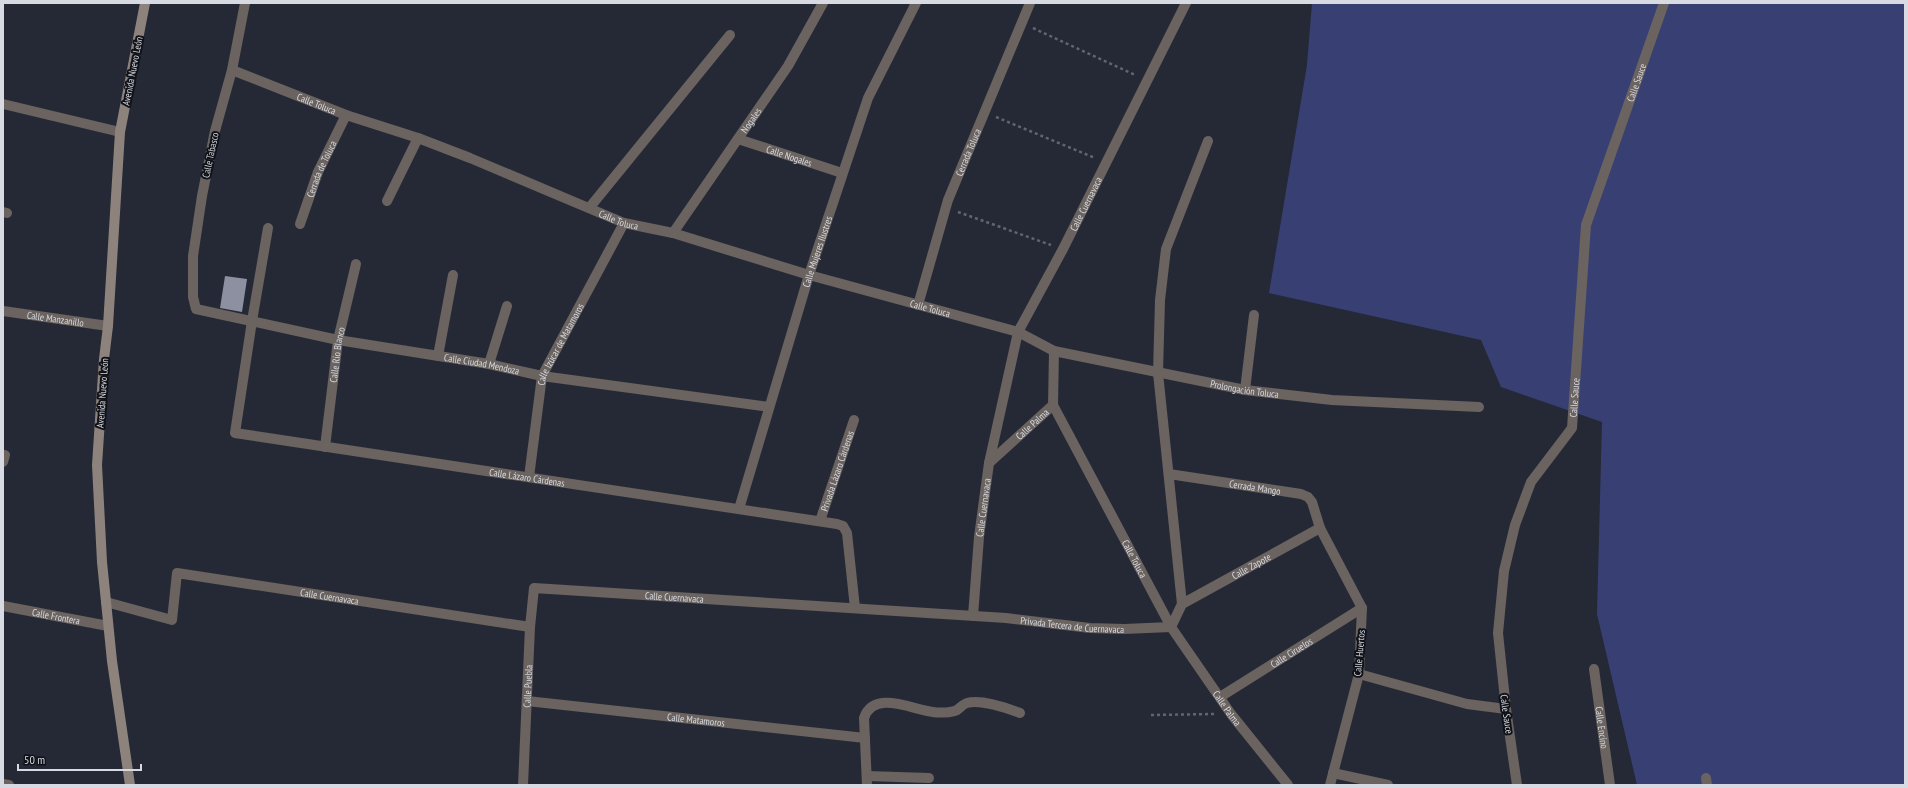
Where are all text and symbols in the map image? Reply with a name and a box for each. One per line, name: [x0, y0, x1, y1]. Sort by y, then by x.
street label: Avenida Nuevo León: [119, 36, 146, 107]
street label: Calle Sauce: [1624, 62, 1649, 103]
street label: Calle Toluca: [295, 90, 338, 117]
street label: Nogales: [738, 105, 765, 136]
street label: Cerrada Toluca: [953, 127, 984, 178]
street label: Calle Tabasco: [199, 131, 222, 179]
street label: Cerrada de Toluca: [304, 138, 339, 199]
street label: Calle Nogales: [765, 143, 814, 170]
street label: Calle Cuernavaca: [1067, 175, 1105, 233]
street label: Calle Toluca: [597, 207, 639, 233]
street label: Calle Mujeres Ilustres: [800, 214, 835, 289]
street label: Calle Toluca: [909, 297, 952, 320]
street label: Calle Izúcar de Matamoros: [535, 301, 587, 386]
street label: Calle Manzanillo: [26, 308, 85, 329]
street label: Calle Río Blanco: [327, 326, 348, 383]
street label: Calle Ciudad Mendoza: [443, 351, 521, 378]
street label: Avenida Nuevo León: [94, 358, 111, 428]
street label: Prolongación Toluca: [1209, 377, 1279, 401]
street label: Calle Sauce: [1567, 377, 1582, 418]
street label: Calle Palma: [1013, 406, 1052, 443]
street label: Privada Lázaro Cárdenas: [818, 428, 857, 513]
street label: Calle Lázaro Cárdenas: [488, 466, 566, 490]
street label: Calle Cuernavaca: [973, 477, 994, 538]
street label: Cerrada Mango: [1228, 477, 1282, 498]
street label: Calle Toluca: [1119, 538, 1150, 580]
street label: Calle Zapote: [1229, 550, 1273, 582]
street label: Calle Cuernavaca: [299, 586, 360, 608]
street label: Calle Cuernavaca: [645, 589, 704, 606]
street label: Calle Frontera: [31, 606, 81, 628]
street label: Privada Tercera de Cuernavaca: [1020, 614, 1124, 636]
street label: Calle Huertos: [1351, 629, 1368, 677]
street label: Calle Ciruelos: [1268, 634, 1316, 671]
street label: Calle Puebla: [520, 664, 535, 708]
street label: Calle Palma: [1210, 688, 1244, 729]
street label: Calle Sauce: [1497, 694, 1516, 735]
street label: Calle Encino: [1592, 706, 1611, 749]
street label: Calle Matamoros: [666, 710, 726, 730]
scale bar: [18, 746, 141, 772]
text: 50 m: [24, 752, 45, 767]

